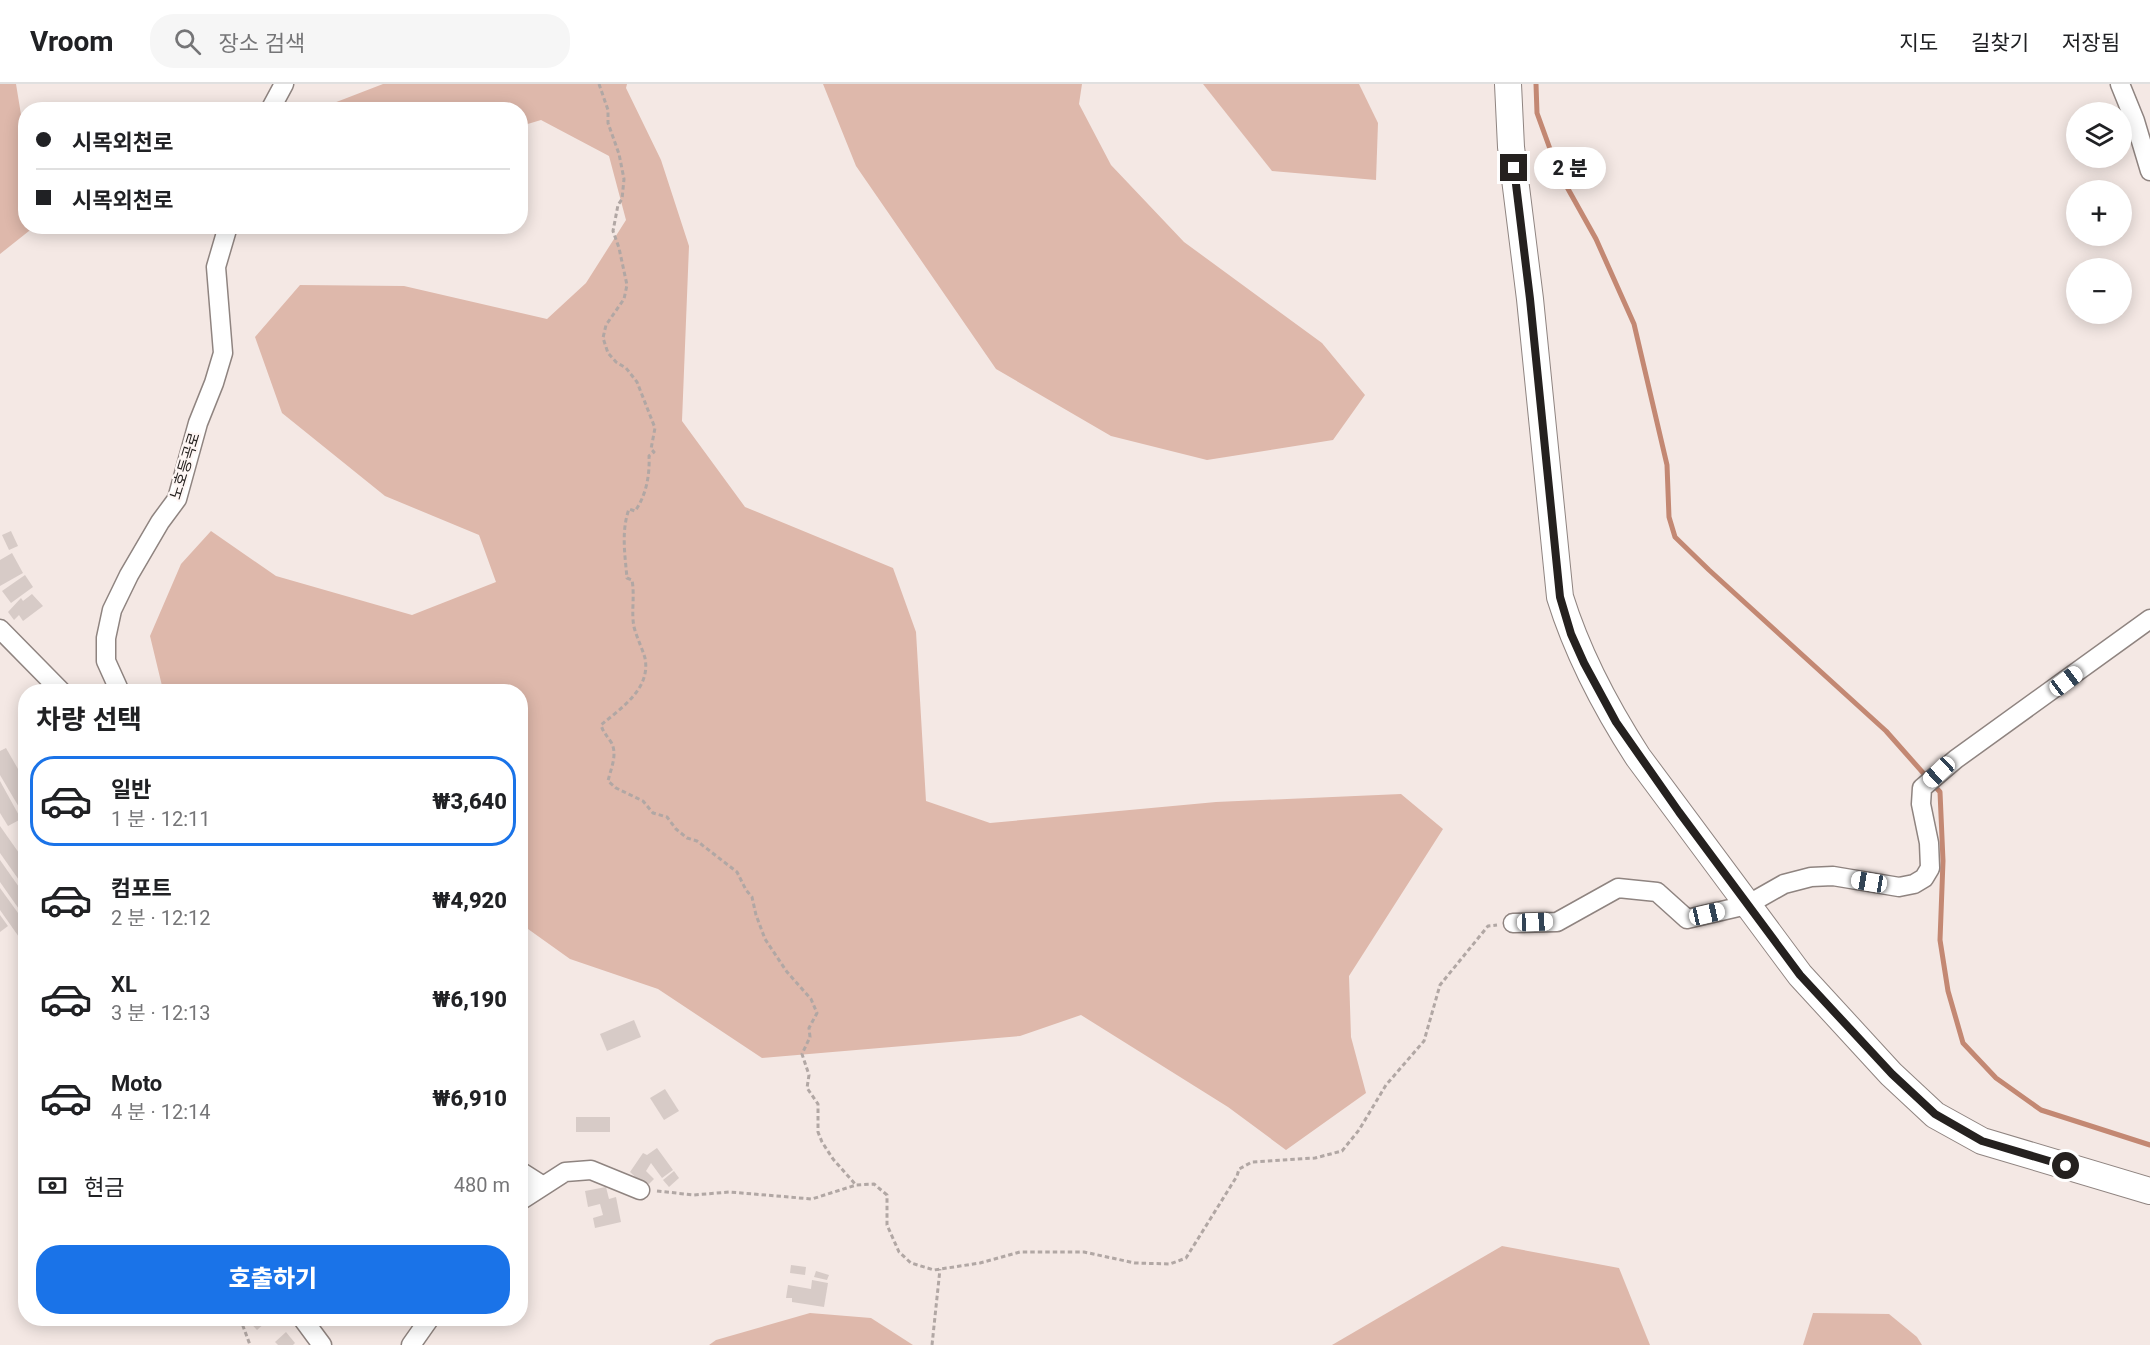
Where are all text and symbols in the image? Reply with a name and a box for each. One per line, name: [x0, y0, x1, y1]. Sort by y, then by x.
search box: [150, 14, 570, 68]
text: Vroom: [30, 25, 114, 58]
icon: search: [171, 25, 204, 58]
text: 장소 검색: [219, 31, 305, 56]
text: 지도: [1899, 31, 1938, 55]
text: 길찾기: [1971, 31, 2029, 55]
text: 저장됨: [2062, 31, 2120, 55]
map controls: [2066, 102, 2132, 324]
button: layers: [2066, 102, 2132, 168]
text: 시목외천로: [72, 130, 173, 155]
callout: 2 분: [1535, 147, 1607, 189]
route end: [1500, 154, 1527, 181]
text: 2 분: [1553, 156, 1587, 180]
button: +: [2066, 180, 2132, 246]
text: 시목외천로: [72, 188, 173, 213]
button: −: [2066, 258, 2132, 324]
street label: 노호등곡로: [166, 430, 204, 502]
car: [2046, 663, 2086, 699]
text: 차량 선택: [36, 704, 142, 736]
car: [1920, 753, 1958, 791]
icon: car: [39, 774, 93, 828]
text: 일반: [111, 777, 151, 802]
text: ₩3,640: [432, 789, 507, 814]
text: 1 분 · 12:11: [111, 807, 211, 831]
car: [1850, 870, 1888, 894]
icon: car: [39, 873, 93, 927]
text: 컴포트: [111, 876, 172, 901]
text: ₩4,920: [432, 888, 507, 913]
car: [1687, 901, 1727, 927]
text: 2 분 · 12:12: [111, 906, 211, 930]
car: [1517, 912, 1553, 932]
icon: car: [39, 972, 93, 1026]
text: XL: [111, 972, 137, 997]
text: ₩6,190: [432, 987, 507, 1012]
text: 3 분 · 12:13: [111, 1001, 211, 1025]
icon: car: [39, 1071, 93, 1125]
text: Moto: [111, 1071, 162, 1096]
text: ₩6,910: [432, 1086, 507, 1111]
text: 4 분 · 12:14: [111, 1100, 211, 1124]
route start: [2052, 1152, 2079, 1179]
icon: cash: [36, 1169, 69, 1202]
text: 480 m: [454, 1173, 510, 1197]
text: 현금: [84, 1175, 124, 1200]
button: 호출하기: [36, 1245, 510, 1314]

